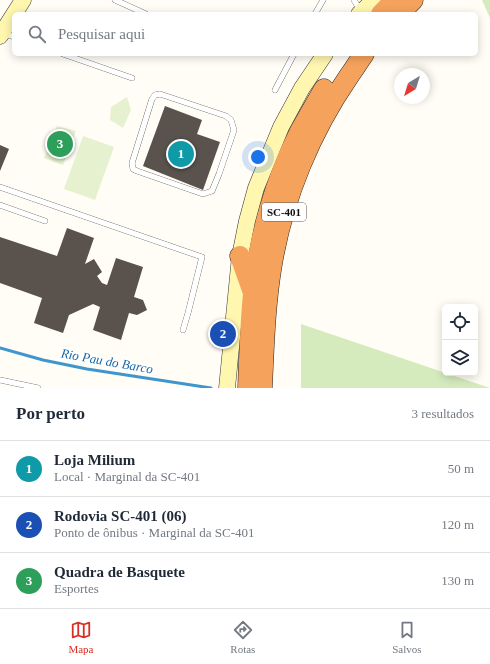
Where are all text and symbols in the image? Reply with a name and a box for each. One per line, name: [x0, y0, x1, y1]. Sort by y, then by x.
search box: [12, 12, 478, 56]
icon: search: [26, 23, 48, 45]
text: Pesquisar aqui: [58, 26, 145, 42]
north arrow: [394, 68, 430, 104]
pin: 3: [47, 129, 73, 159]
pin: 1: [168, 139, 194, 169]
your location: [248, 147, 268, 167]
road number: SC-401: [262, 203, 306, 221]
map controls: [442, 304, 478, 376]
button: locate: [442, 304, 478, 340]
pin: 2: [210, 319, 236, 349]
button: layers: [442, 340, 478, 376]
water label: Rio Pau do Barco: [59, 345, 155, 377]
text: Por perto: [16, 404, 85, 423]
text: 3 resultados: [412, 406, 474, 421]
text: Loja Milium: [54, 452, 135, 468]
text: 1: [26, 461, 32, 476]
text: 50 m: [448, 461, 474, 476]
text: Local · Marginal da SC-401: [54, 469, 200, 484]
text: Rodovia SC-401 (06): [54, 508, 187, 524]
text: 2: [26, 517, 32, 532]
text: 120 m: [441, 517, 474, 532]
text: Ponto de ônibus · Marginal da SC-401: [54, 525, 255, 540]
text: Quadra de Basquete: [54, 564, 185, 580]
text: 3: [26, 573, 32, 588]
text: 130 m: [441, 573, 474, 588]
text: Esportes: [54, 581, 99, 596]
tab: Mapa: [68, 619, 93, 655]
tab: Rotas: [230, 619, 255, 655]
tab: Salvos: [392, 619, 422, 655]

